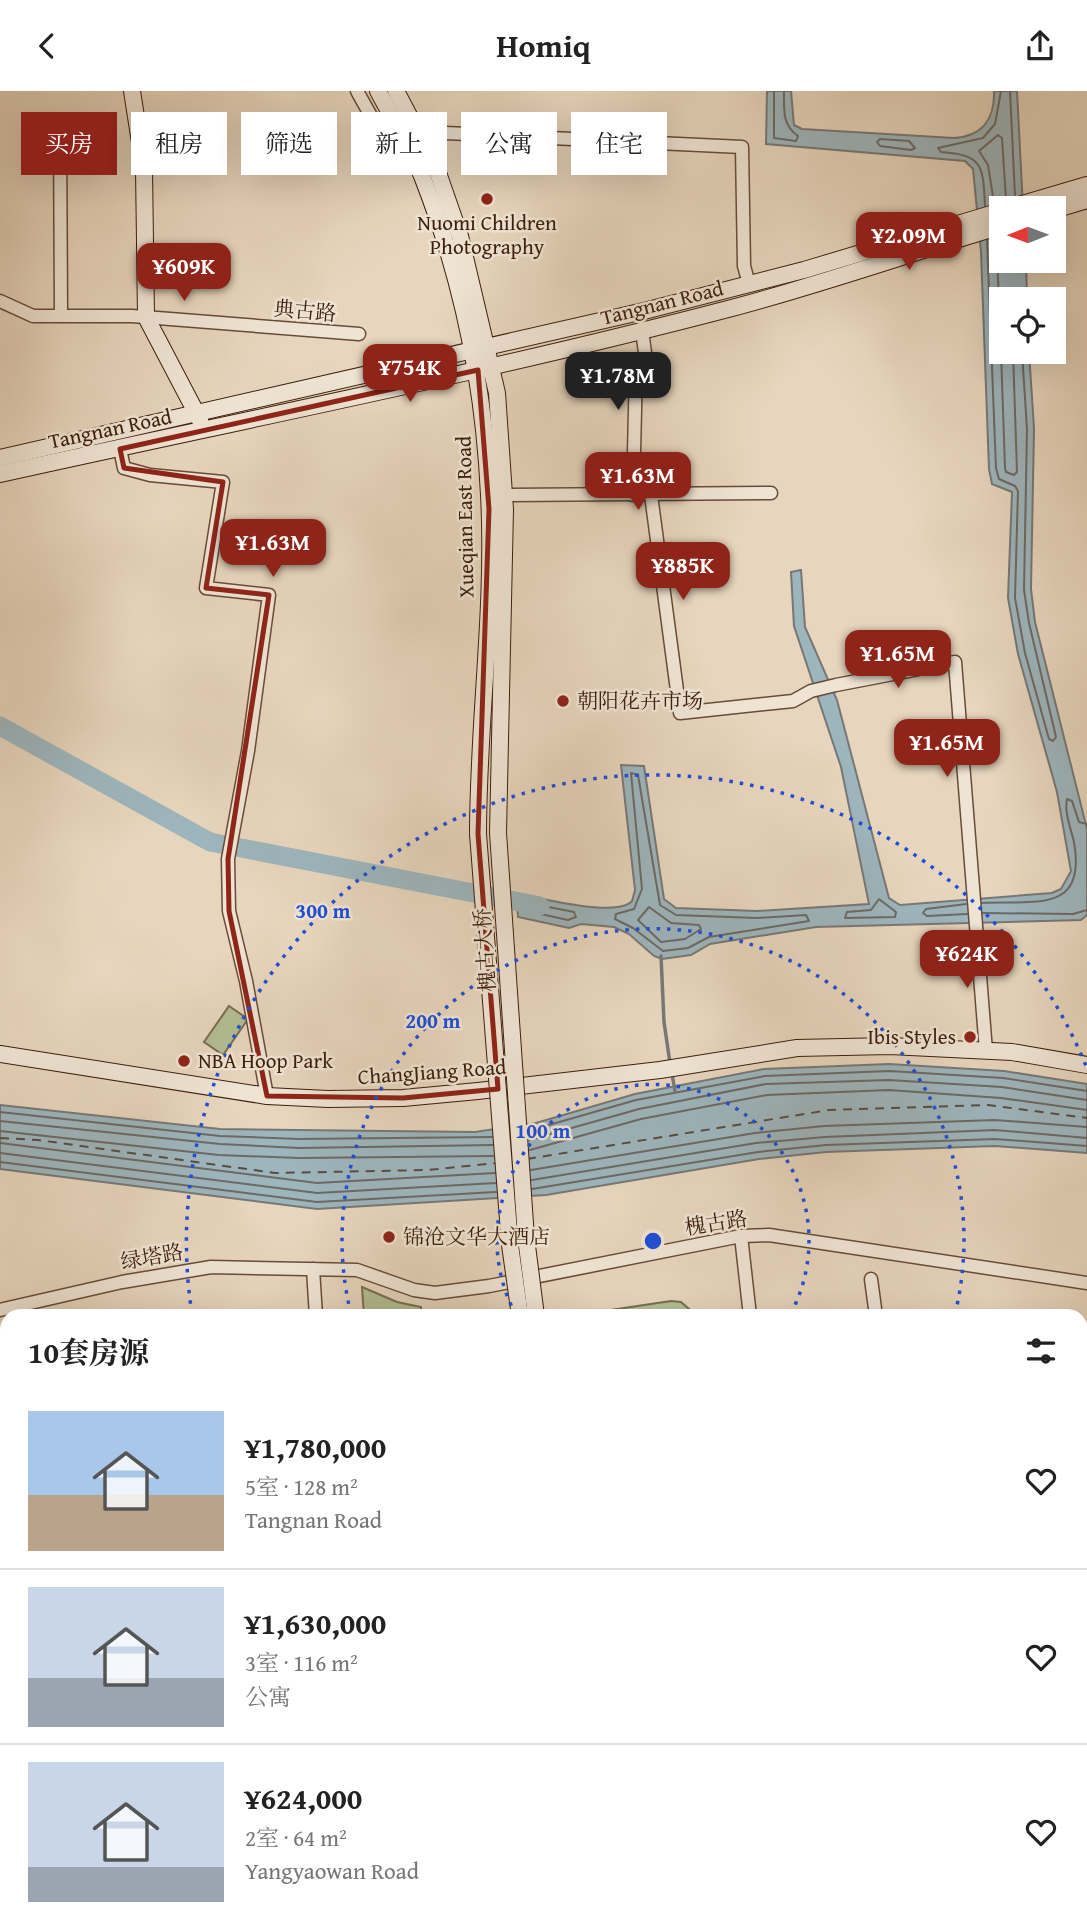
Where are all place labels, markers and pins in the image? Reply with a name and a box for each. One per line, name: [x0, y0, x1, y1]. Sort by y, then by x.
marker: Nuomi Children Photography: [479, 191, 495, 207]
place label: Nuomi Children Photography: [417, 207, 557, 262]
pin: ¥2.09M: [852, 213, 966, 272]
pin: ¥609K: [135, 243, 233, 303]
pin: ¥754K: [361, 345, 459, 404]
pin: ¥1.78M: [561, 353, 675, 412]
pin: ¥1.63M: [581, 453, 695, 512]
pin: ¥1.63M: [216, 519, 330, 579]
pin: ¥885K: [634, 543, 732, 602]
pin: ¥1.65M: [841, 631, 955, 690]
place label: 朝阳花卉市场: [577, 685, 703, 716]
marker: 朝阳花卉市场: [555, 693, 571, 709]
pin: ¥1.65M: [890, 719, 1004, 779]
pin: ¥624K: [918, 930, 1016, 990]
place label: Ibis Styles: [868, 1021, 956, 1052]
marker: Ibis Styles: [962, 1029, 978, 1045]
place label: NBA Hoop Park: [198, 1045, 333, 1076]
marker: NBA Hoop Park: [176, 1053, 192, 1069]
place label: 锦沧文华大酒店: [403, 1221, 550, 1252]
marker: 锦沧文华大酒店: [381, 1229, 397, 1245]
centre of rings: [641, 1229, 665, 1253]

